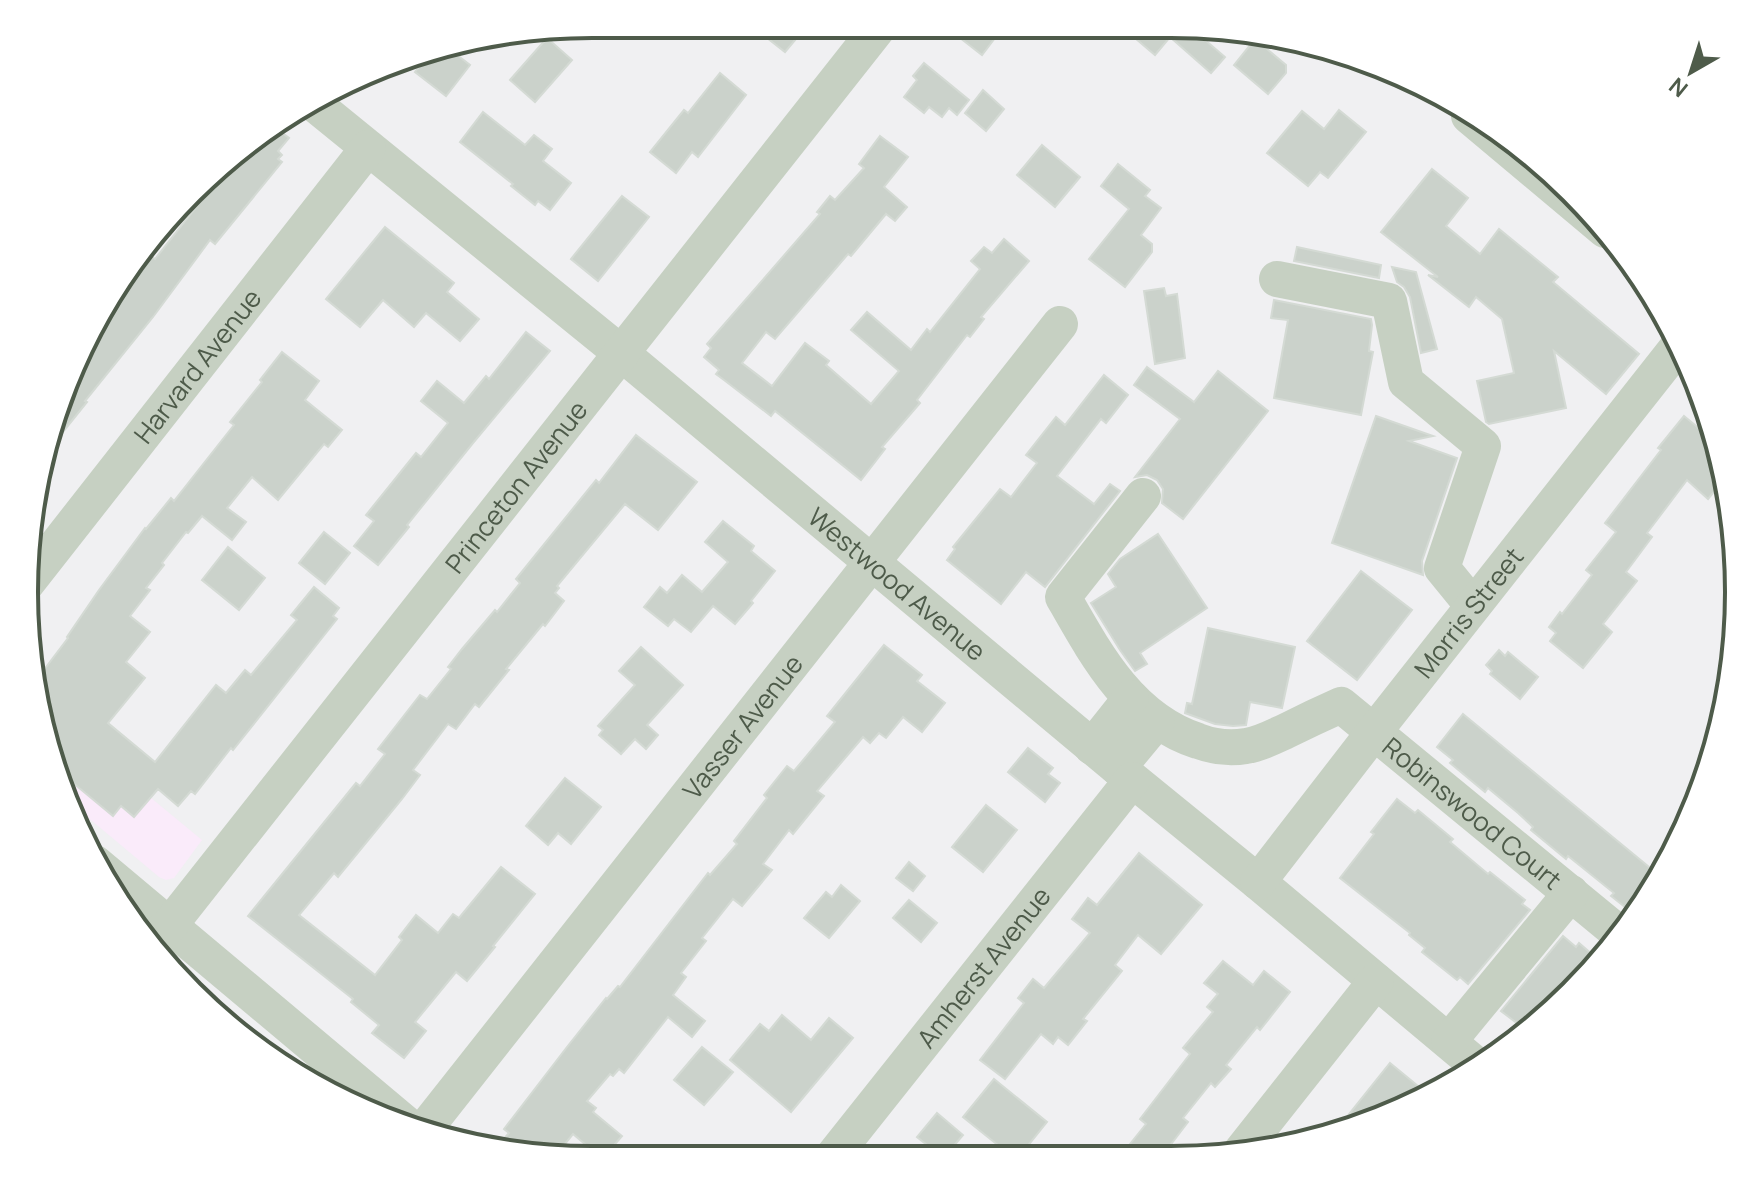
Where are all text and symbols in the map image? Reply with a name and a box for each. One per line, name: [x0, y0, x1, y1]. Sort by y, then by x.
north arrow: [1651, 32, 1731, 112]
text: N: [1663, 71, 1694, 104]
street label: Harvard Avenue: [125, 281, 269, 451]
street label: Princeton Avenue: [436, 393, 595, 581]
street label: Westwood Avenue: [801, 499, 994, 669]
street label: Morris Street: [1406, 539, 1531, 685]
street label: Vasser Avenue: [674, 647, 811, 806]
street label: Robinswood Court: [1375, 729, 1570, 897]
street label: Amherst Avenue: [908, 879, 1059, 1055]

